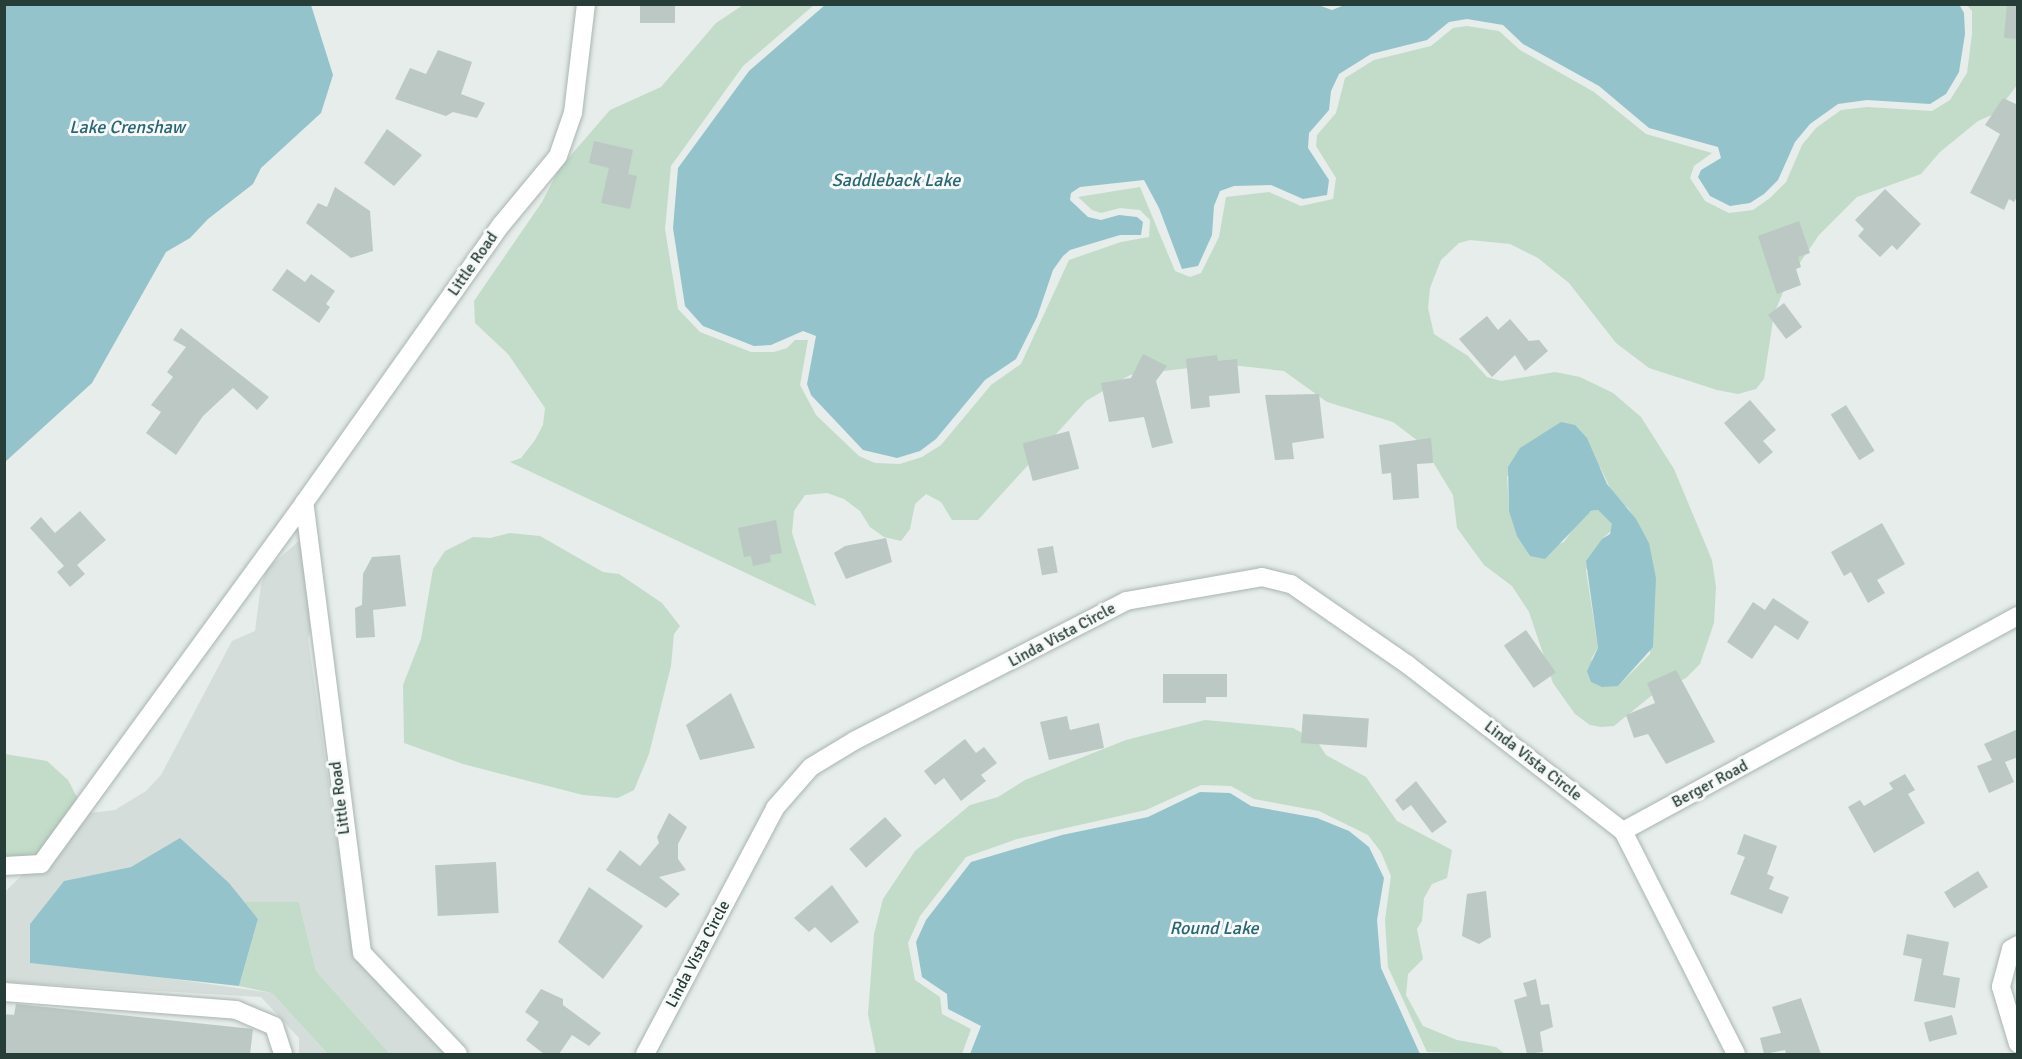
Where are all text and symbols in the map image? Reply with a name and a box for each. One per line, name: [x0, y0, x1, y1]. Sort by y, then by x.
water label: Lake Crenshaw: [69, 116, 185, 138]
water label: Saddleback Lake: [832, 169, 960, 191]
street label: Little Road: [444, 228, 502, 300]
street label: Linda Vista Circle: [1005, 599, 1119, 671]
street label: Linda Vista Circle: [1480, 717, 1586, 805]
street label: Berger Road: [1669, 756, 1751, 812]
street label: Little Road: [326, 760, 354, 836]
street label: Linda Vista Circle: [662, 897, 734, 1011]
water label: Round Lake: [1169, 917, 1259, 939]

